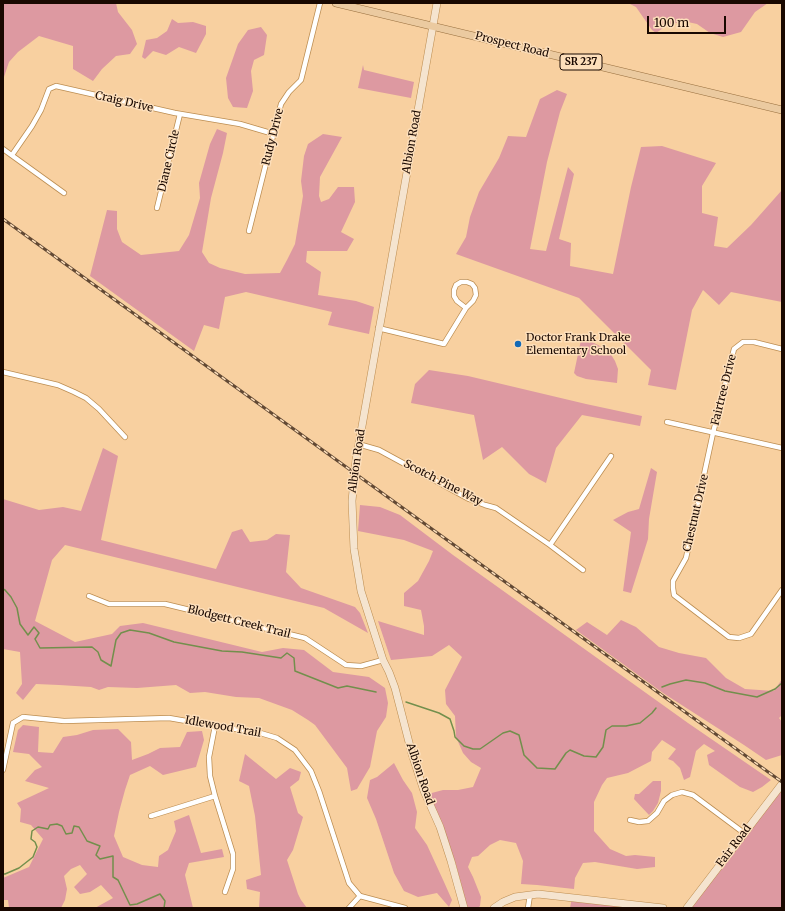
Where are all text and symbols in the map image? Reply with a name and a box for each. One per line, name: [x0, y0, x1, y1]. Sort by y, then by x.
scale bar: [649, 8, 728, 34]
text: 100 m: [654, 15, 689, 30]
street label: Prospect Road: [474, 29, 550, 61]
road number: SR 237: [560, 54, 602, 70]
street label: Craig Drive: [94, 89, 154, 115]
street label: Rudy Drive: [260, 107, 286, 167]
street label: Albion Road: [400, 109, 424, 175]
street label: Diane Circle: [155, 129, 183, 193]
place label: Doctor Frank Drake Elementary School: [526, 331, 630, 357]
marker: Doctor Frank Drake Elementary School: [513, 339, 523, 349]
street label: Fairtree Drive: [709, 353, 739, 427]
street label: Albion Road: [346, 428, 368, 494]
street label: Scotch Pine Way: [401, 457, 485, 509]
street label: Chestnut Drive: [681, 473, 711, 553]
street label: Blodgett Creek Trail: [186, 603, 292, 641]
street label: Idlewood Trail: [184, 714, 262, 740]
street label: Albion Road: [403, 741, 437, 807]
street label: Fair Road: [714, 822, 754, 870]

